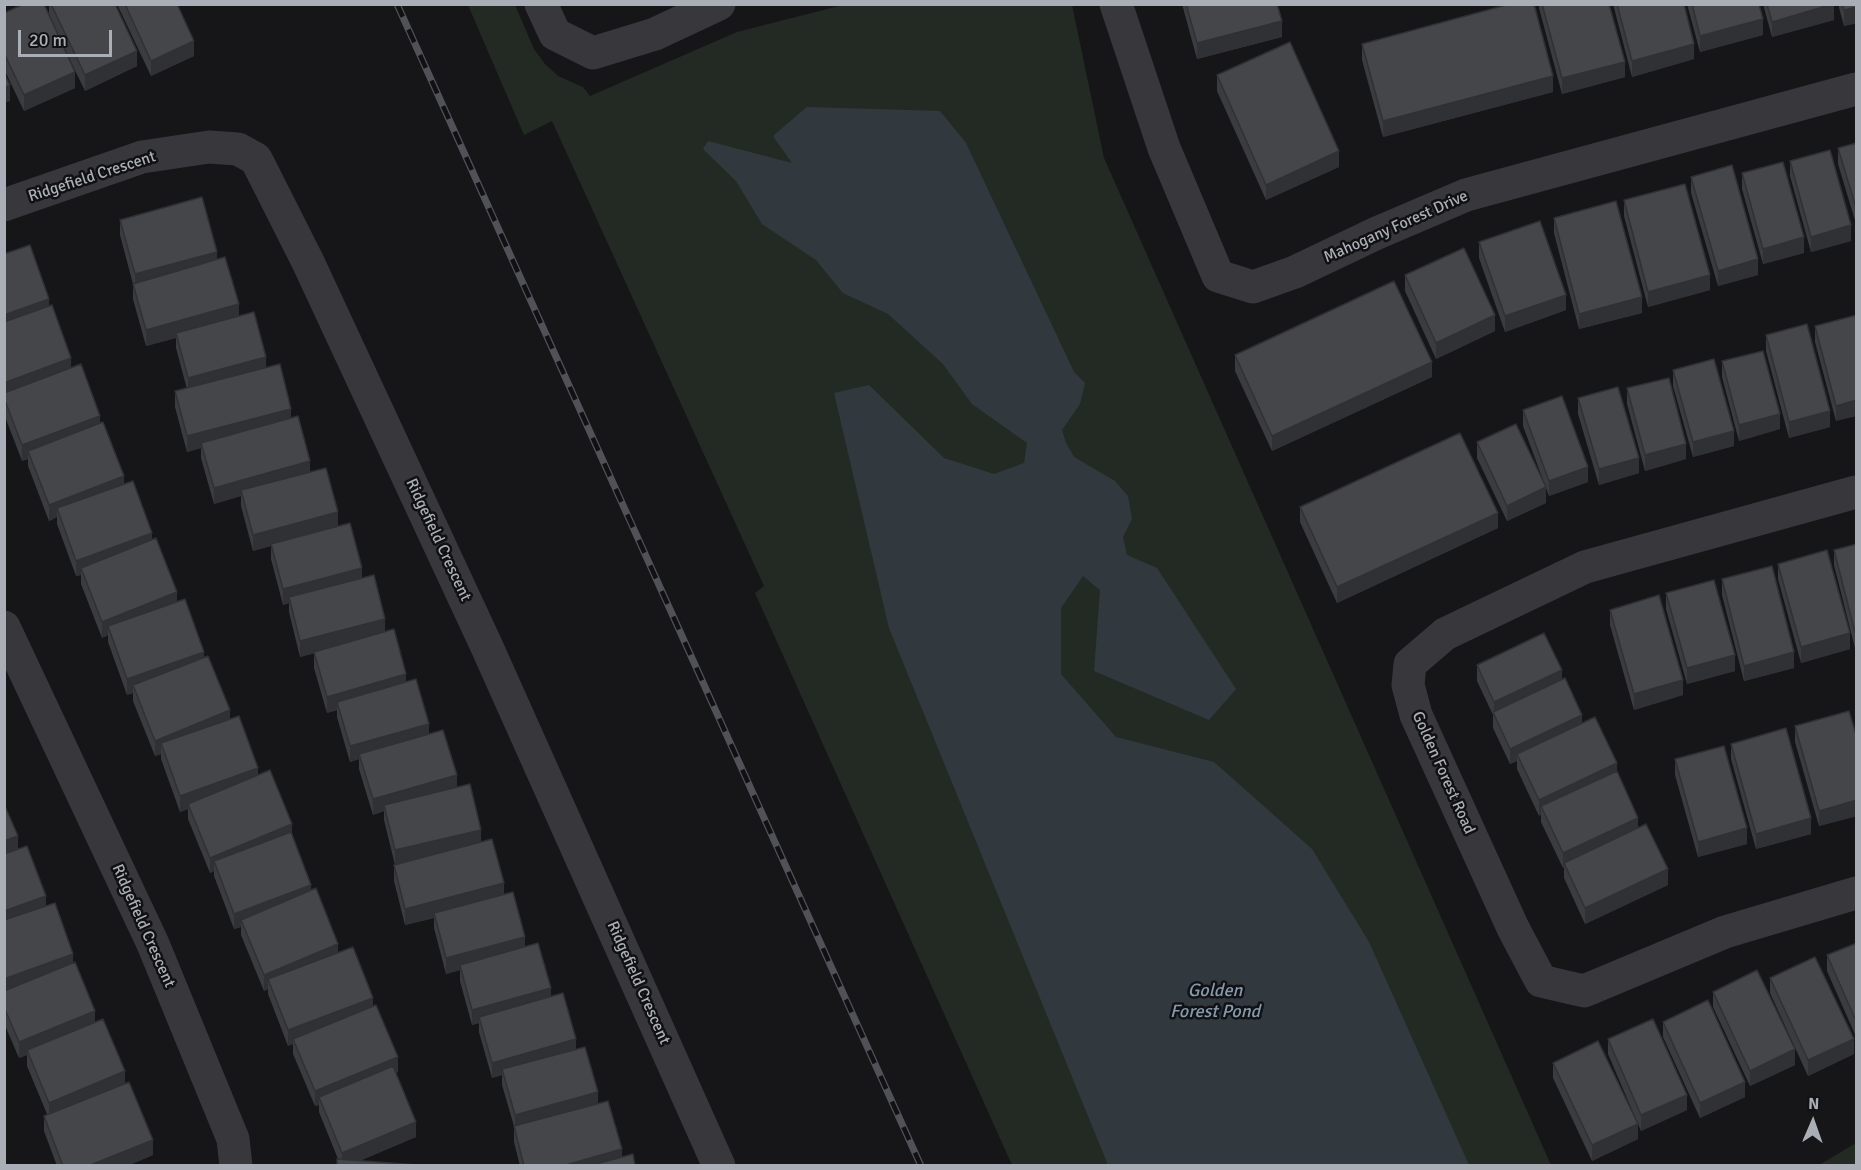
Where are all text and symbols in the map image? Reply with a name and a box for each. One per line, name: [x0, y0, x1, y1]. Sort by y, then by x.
scale bar: [21, 18, 116, 56]
text: 20 m: [29, 29, 67, 51]
street label: Ridgefield Crescent: [26, 147, 158, 207]
street label: Mahogany Forest Drive: [1321, 187, 1471, 267]
street label: Ridgefield Crescent: [401, 476, 475, 604]
street label: Golden Forest Road: [1407, 709, 1479, 837]
street label: Ridgefield Crescent: [107, 861, 179, 991]
street label: Ridgefield Crescent: [602, 918, 674, 1048]
water label: Golden Forest Pond: [1170, 980, 1260, 1022]
north arrow: [1783, 1092, 1843, 1152]
text: N: [1808, 1094, 1820, 1114]

